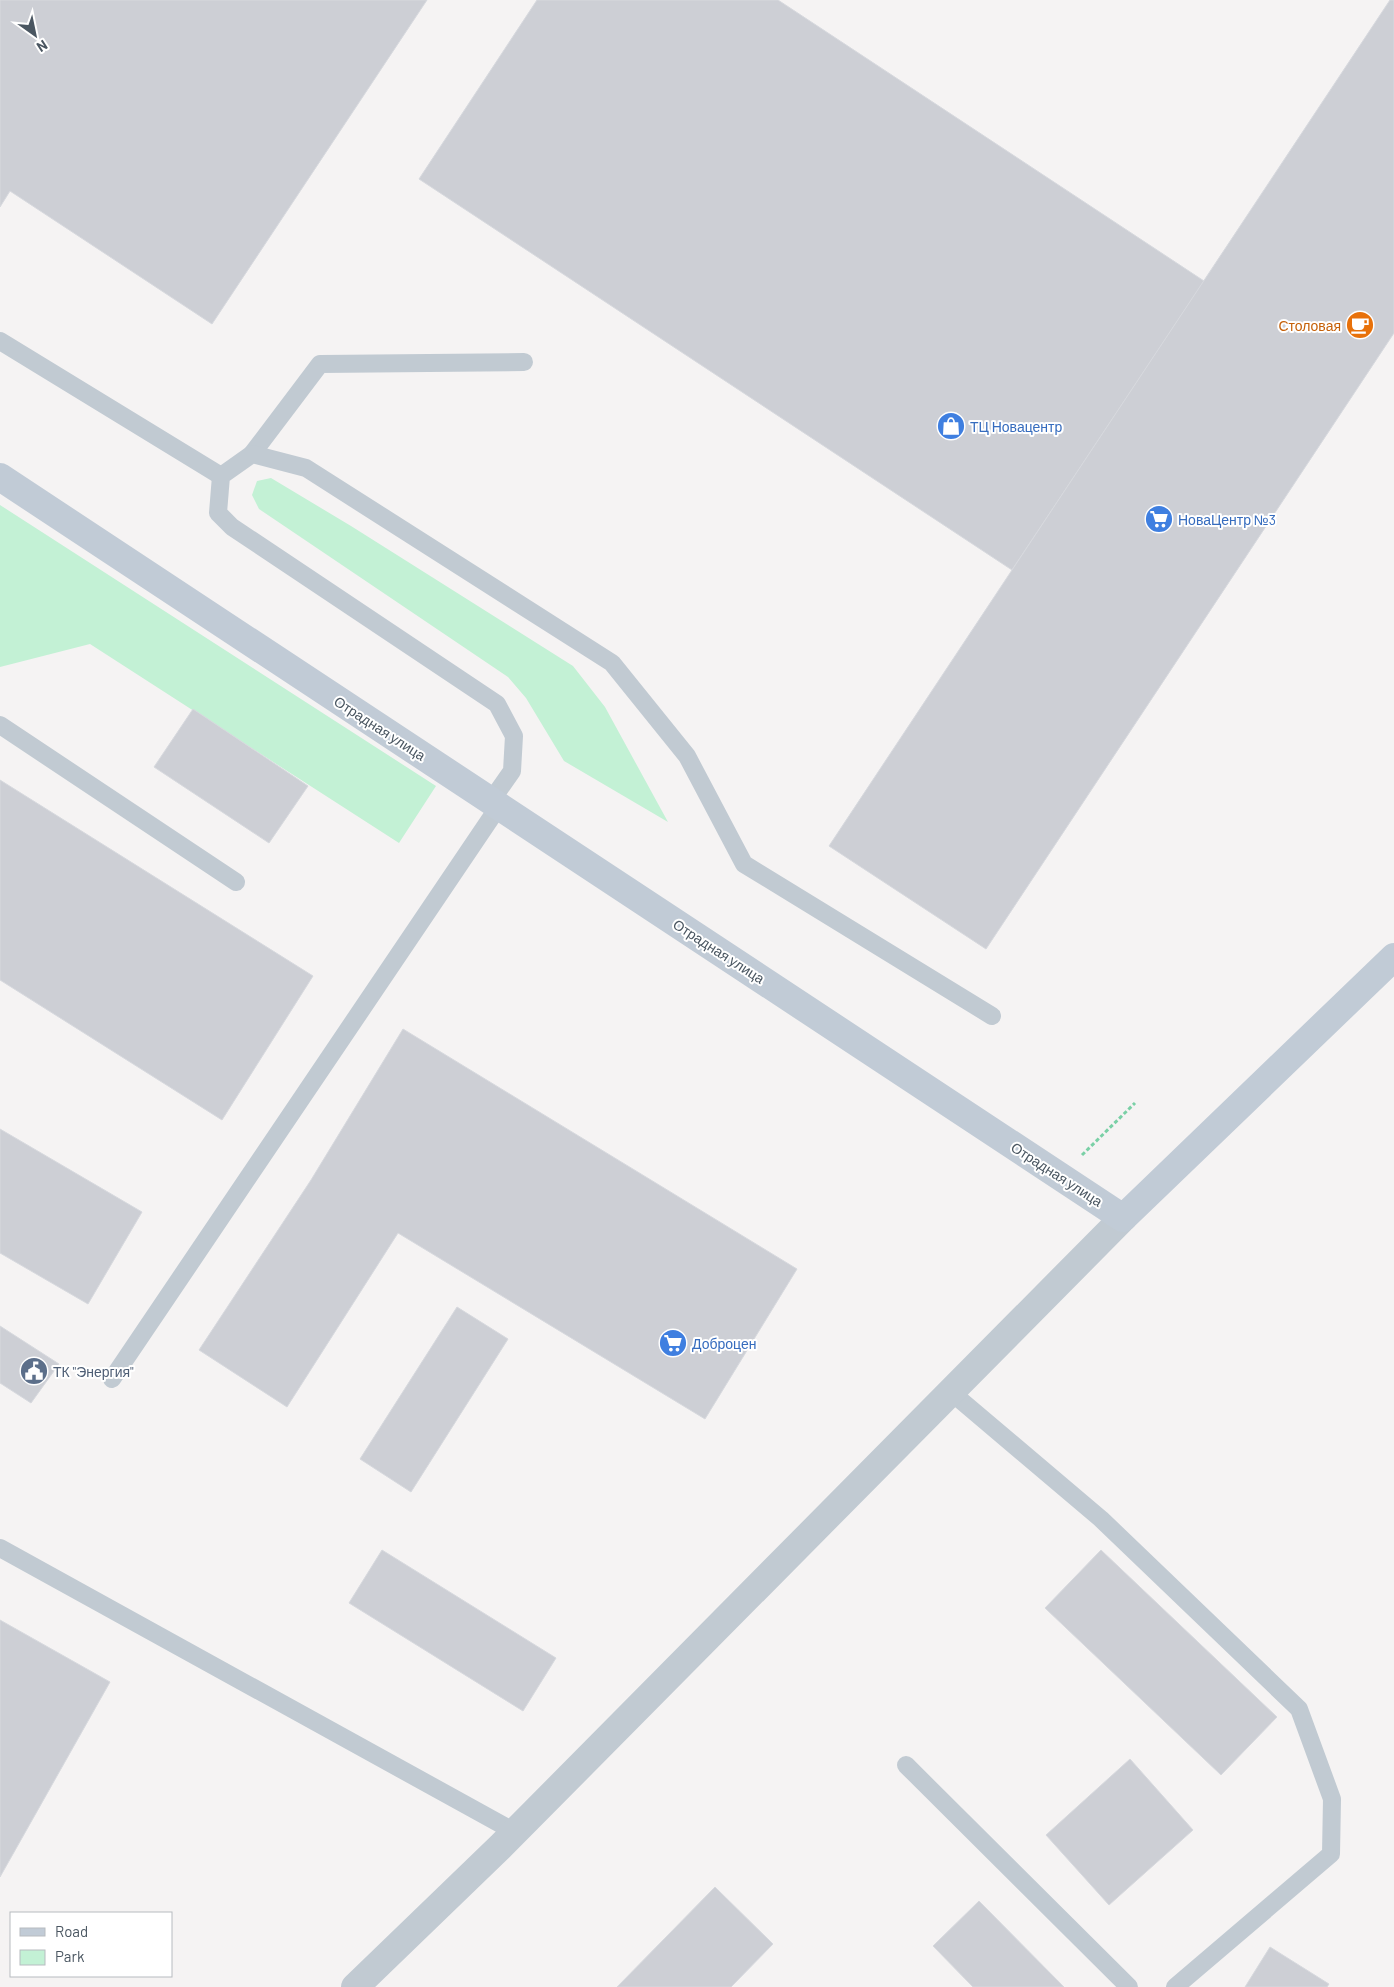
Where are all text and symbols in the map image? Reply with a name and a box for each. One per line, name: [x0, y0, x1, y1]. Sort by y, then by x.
north arrow: [10, 10, 60, 60]
text: N: [34, 37, 51, 56]
cafe icon: Столовая: [1345, 310, 1375, 340]
place label: Столовая: [1278, 317, 1341, 334]
shop icon: ТЦ Новацентр: [936, 411, 966, 441]
place label: ТЦ Новацентр: [970, 418, 1062, 435]
supermarket icon: НоваЦентр №3: [1144, 504, 1174, 534]
place label: НоваЦентр №3: [1178, 511, 1276, 528]
street label: Отрадная улица: [331, 692, 429, 764]
street label: Отрадная улица: [670, 915, 768, 987]
street label: Отрадная улица: [1008, 1138, 1106, 1210]
supermarket icon: Доброцен: [658, 1328, 688, 1358]
place label: Доброцен: [692, 1335, 756, 1352]
public building icon: ТК "Энергия": [19, 1356, 49, 1386]
place label: ТК "Энергия": [53, 1363, 134, 1380]
legend: [10, 1912, 172, 1977]
text: Road: [55, 1922, 88, 1940]
text: Park: [55, 1947, 85, 1965]

